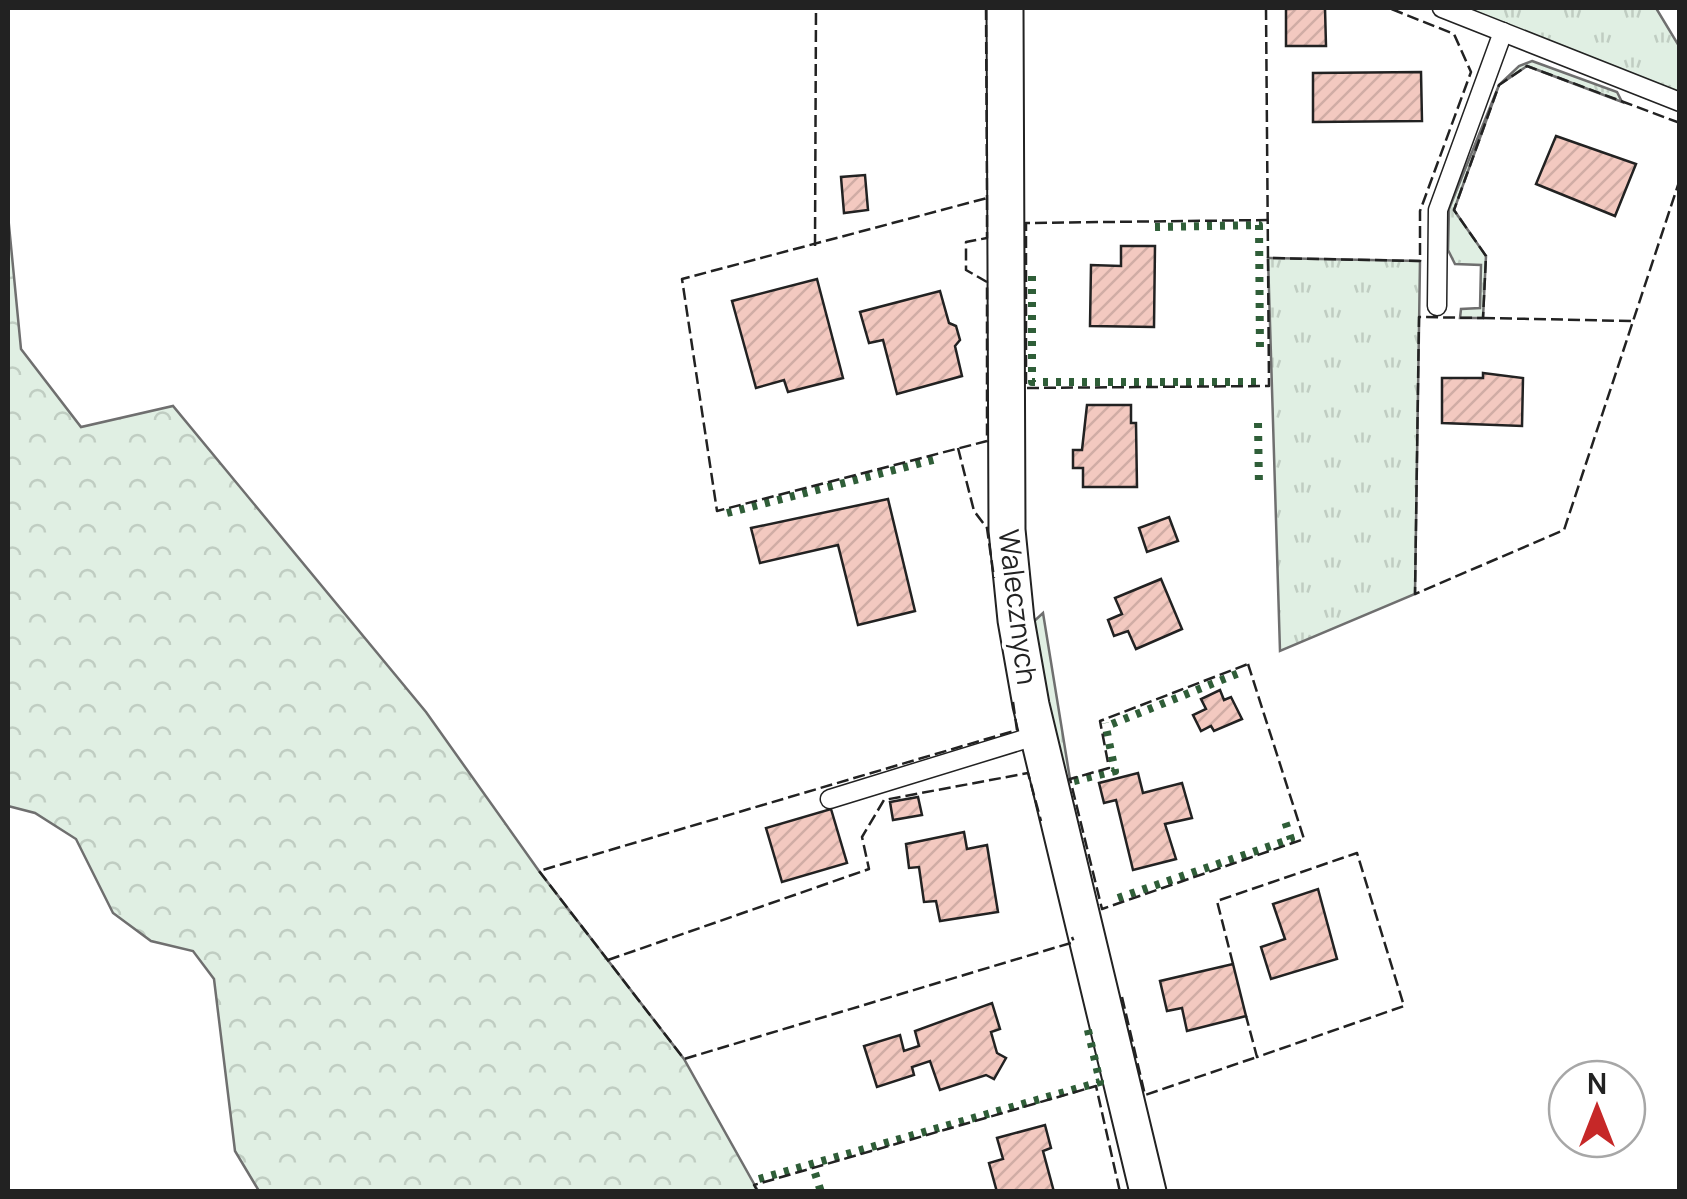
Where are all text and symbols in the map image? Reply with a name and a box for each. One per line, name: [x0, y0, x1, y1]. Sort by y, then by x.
street label: Walecznych: [991, 527, 1047, 687]
north arrow: [1547, 1059, 1647, 1159]
text: N: [1587, 1064, 1607, 1102]

